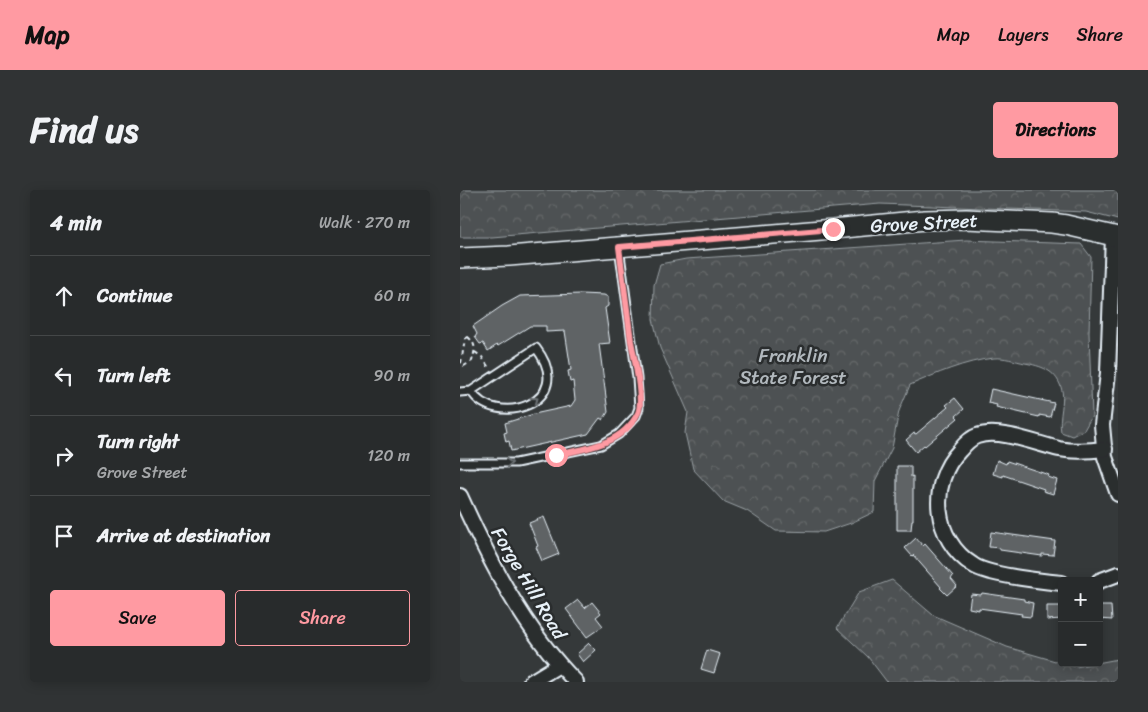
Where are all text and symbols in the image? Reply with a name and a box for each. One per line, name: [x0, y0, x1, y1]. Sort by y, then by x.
text: Map: [25, 14, 69, 56]
text: Map: [937, 19, 970, 51]
text: Layers: [998, 19, 1049, 51]
text: Share: [1077, 19, 1123, 51]
text: Find us: [30, 99, 138, 161]
button: Directions: [993, 102, 1118, 158]
text: 4 min: [50, 204, 102, 242]
street label: Grove Street: [869, 204, 979, 242]
text: Walk · 270 m: [319, 208, 410, 237]
route end: [822, 218, 845, 241]
text: Continue: [97, 279, 173, 312]
text: 60 m: [374, 281, 410, 310]
icon: ahead: [50, 282, 78, 310]
park label: Franklin State Forest: [739, 339, 847, 394]
text: Turn left: [97, 359, 170, 392]
text: 90 m: [374, 361, 410, 390]
icon: left: [50, 362, 78, 390]
one-way arrow: [529, 397, 539, 406]
text: Turn right: [97, 425, 179, 458]
text: 120 m: [367, 441, 410, 470]
icon: right: [50, 442, 78, 470]
route start: [545, 444, 568, 467]
text: Grove Street: [97, 458, 187, 487]
one-way arrow: [505, 458, 513, 469]
text: Arrive at destination: [97, 519, 270, 552]
street label: Forge Hill Road: [482, 520, 576, 647]
icon: arrive: [50, 522, 78, 550]
map controls: [1058, 577, 1103, 667]
button: +: [1058, 577, 1103, 622]
button: Save: [50, 590, 225, 646]
button: Share: [235, 590, 410, 646]
button: −: [1058, 622, 1103, 667]

